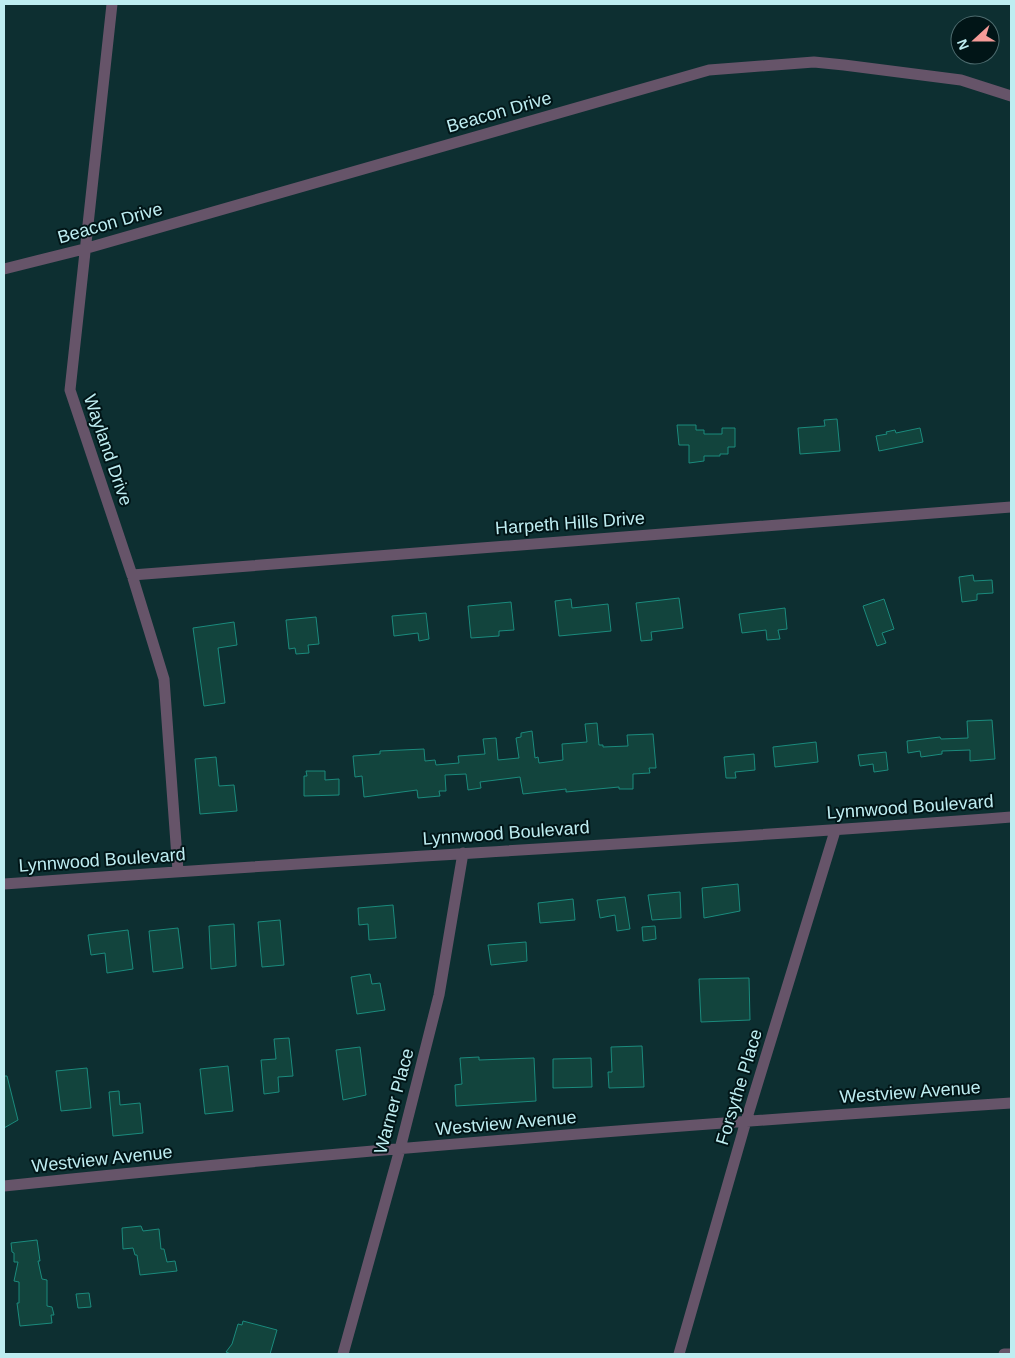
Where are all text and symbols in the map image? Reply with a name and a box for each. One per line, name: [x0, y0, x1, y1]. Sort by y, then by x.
north arrow: [950, 15, 1000, 65]
text: N: [954, 37, 972, 52]
street label: Beacon Drive: [444, 87, 554, 137]
street label: Beacon Drive: [55, 198, 165, 248]
street label: Wayland Drive: [80, 392, 136, 508]
street label: Harpeth Hills Drive: [494, 508, 646, 538]
street label: Lynnwood Boulevard: [826, 791, 994, 823]
street label: Lynnwood Boulevard: [422, 817, 590, 849]
street label: Lynnwood Boulevard: [18, 844, 186, 876]
street label: Forsythe Place: [712, 1027, 766, 1147]
street label: Warner Place: [370, 1046, 418, 1156]
street label: Westview Avenue: [839, 1077, 981, 1107]
street label: Westview Avenue: [435, 1107, 577, 1139]
street label: Westview Avenue: [31, 1142, 173, 1176]

